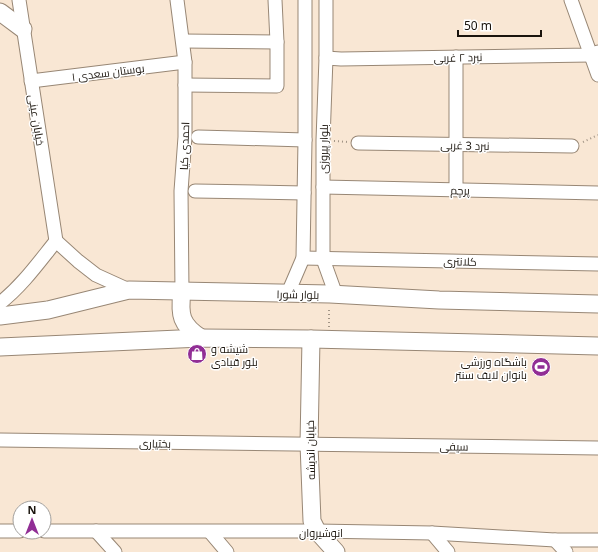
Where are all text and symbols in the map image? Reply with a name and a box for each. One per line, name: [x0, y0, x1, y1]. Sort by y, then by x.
scale bar: [458, 12, 541, 38]
text: 50 m: [464, 17, 492, 34]
street label: نبرد ۲ غربی: [433, 49, 483, 65]
street label: بوستان سعدی ۱: [71, 60, 145, 84]
street label: خیابان عینی: [26, 93, 48, 147]
street label: احمدی کیا: [176, 122, 192, 170]
street label: بلوار پیروزی: [315, 124, 331, 174]
street label: نبرد 3 غربی: [440, 137, 490, 153]
street label: پرچم: [450, 182, 470, 199]
street label: کلانتری: [443, 253, 477, 269]
street label: بلوار شورا: [277, 286, 320, 302]
place label: شیشه و بلور قبادی: [211, 341, 258, 369]
shop icon: شیشه و بلور قبادی: [186, 343, 208, 365]
place label: باشگاه ورزشی بانوان لایف سنتر: [454, 354, 527, 382]
sports icon: باشگاه ورزشی بانوان لایف سنتر: [530, 356, 552, 378]
street label: خیابان اندیشه: [302, 420, 318, 480]
street label: بختیاری: [139, 435, 171, 451]
street label: سیفی: [439, 438, 469, 454]
north arrow: [12, 500, 52, 540]
text: N: [28, 502, 36, 517]
street label: انوشیروان: [299, 525, 343, 540]

